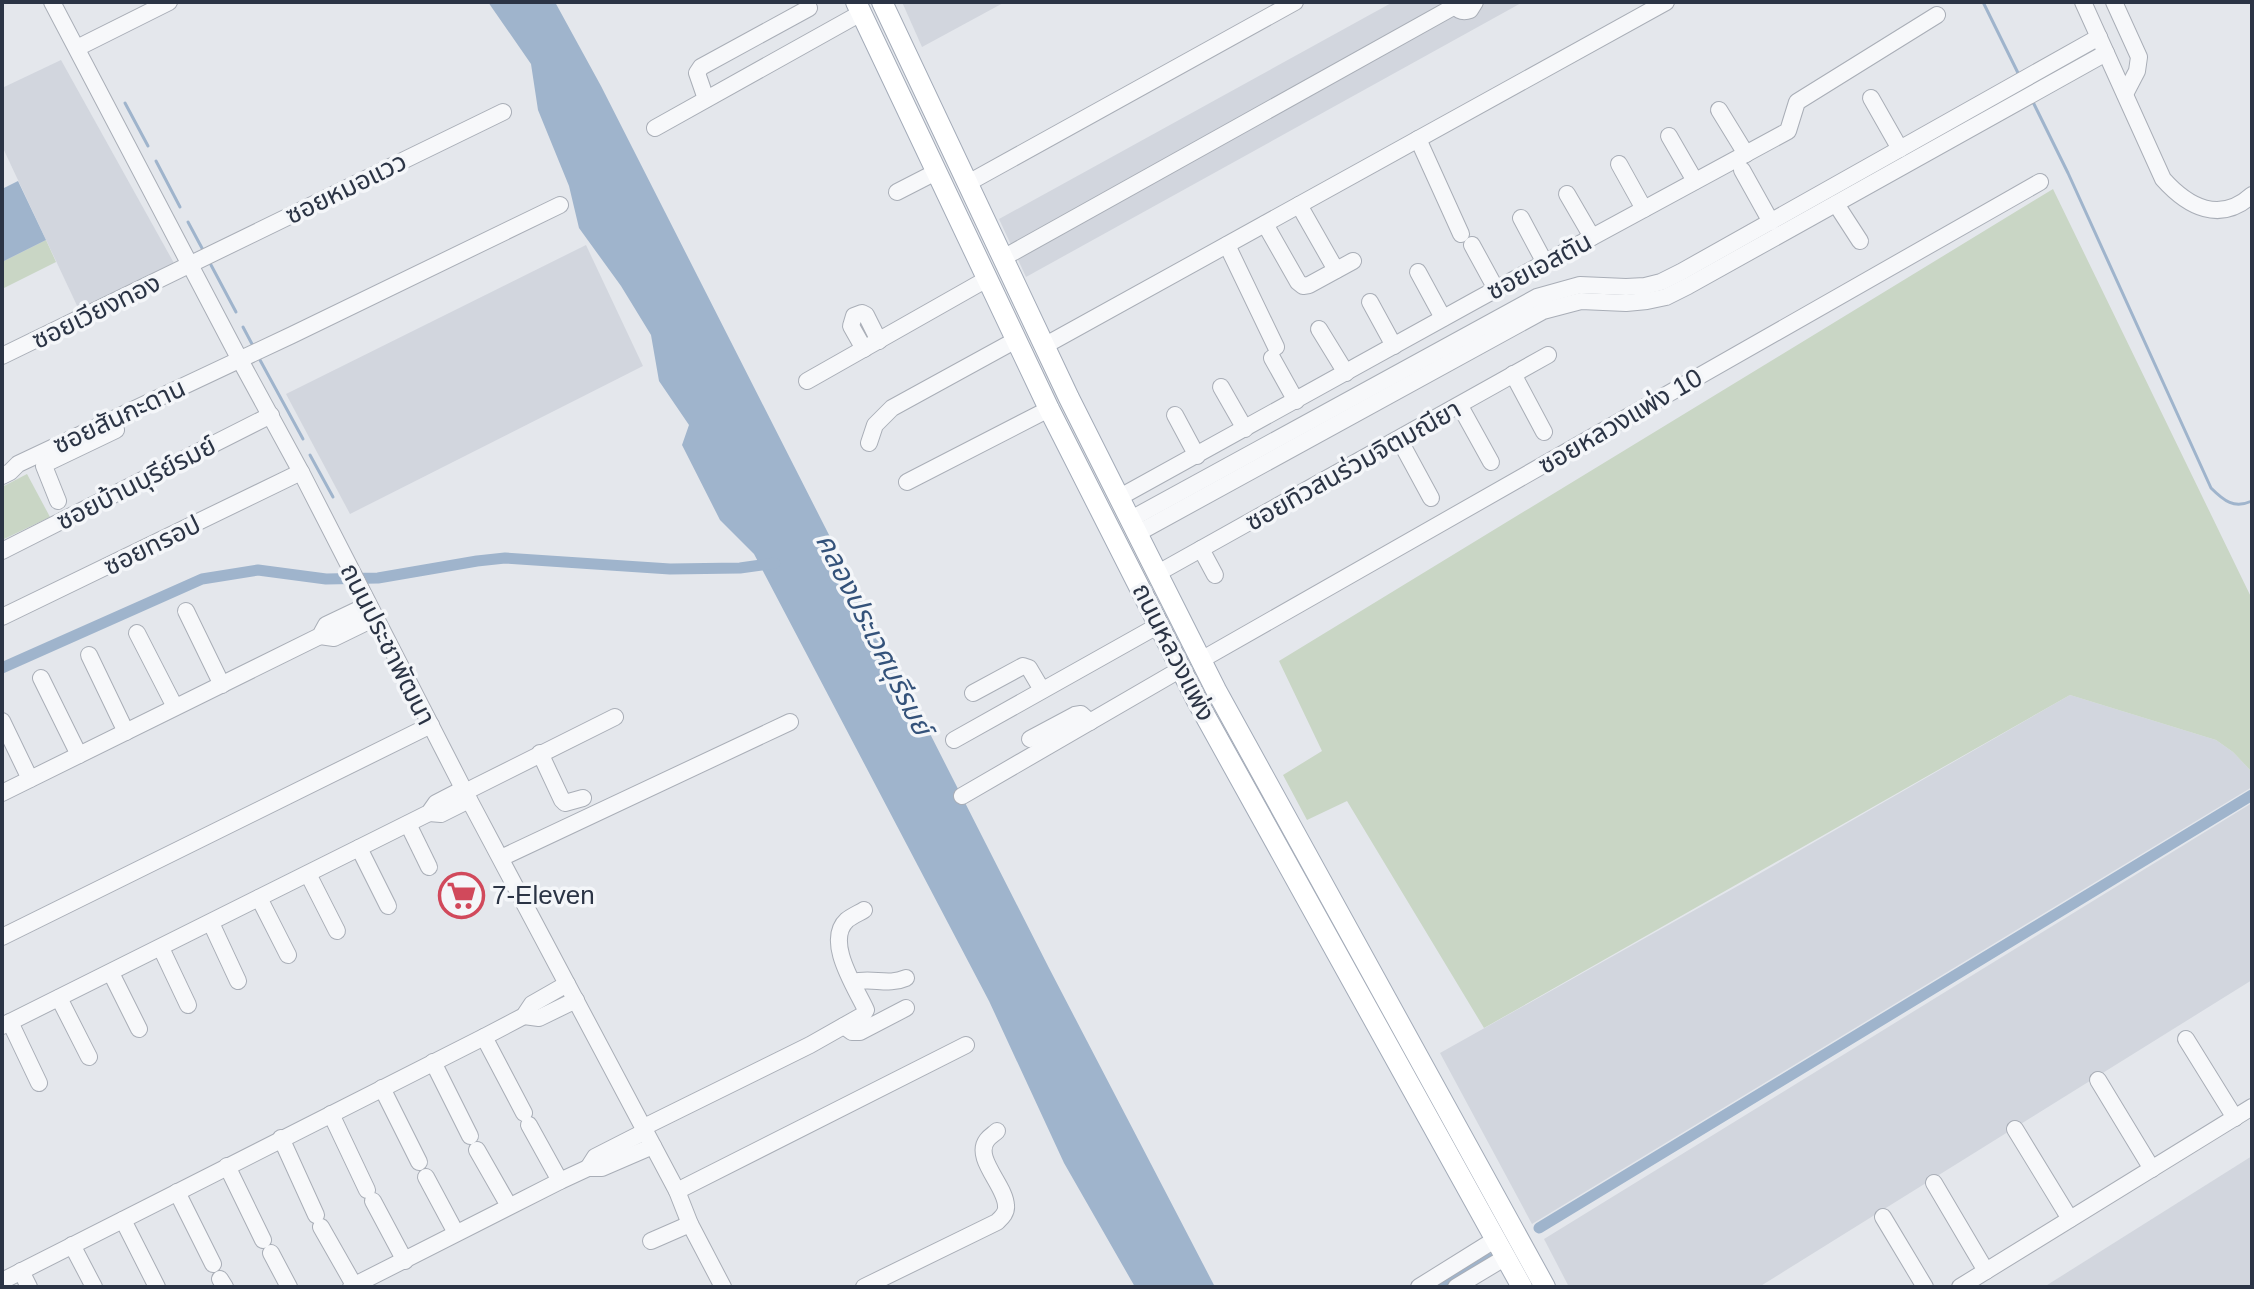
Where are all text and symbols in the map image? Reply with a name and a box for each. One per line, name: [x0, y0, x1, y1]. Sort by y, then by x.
street label: ซอยหมอแวว: [281, 146, 411, 230]
street label: ซอยเอสตัน: [1481, 226, 1597, 306]
street label: ซอยเวียงทอง: [27, 267, 165, 355]
street label: ซอยหลวงแพ่ง 10: [1533, 362, 1707, 480]
street label: ซอยสันกะดาน: [48, 372, 190, 460]
street label: ซอยทิวสนร่วมจิตมณียา: [1240, 393, 1466, 537]
street label: ซอยบ้านบุรีย์รมย์: [51, 430, 221, 537]
street label: ซอยทรอป: [99, 509, 205, 581]
water label: คลองประเวศบุรีรมย์: [808, 528, 941, 745]
street label: ถนนประชาพัฒนา: [334, 558, 442, 730]
street label: ถนนหลวงแพ่ง: [1126, 578, 1222, 726]
supermarket icon: 7-Eleven: [437, 871, 485, 919]
place label: 7-Eleven: [492, 880, 595, 910]

